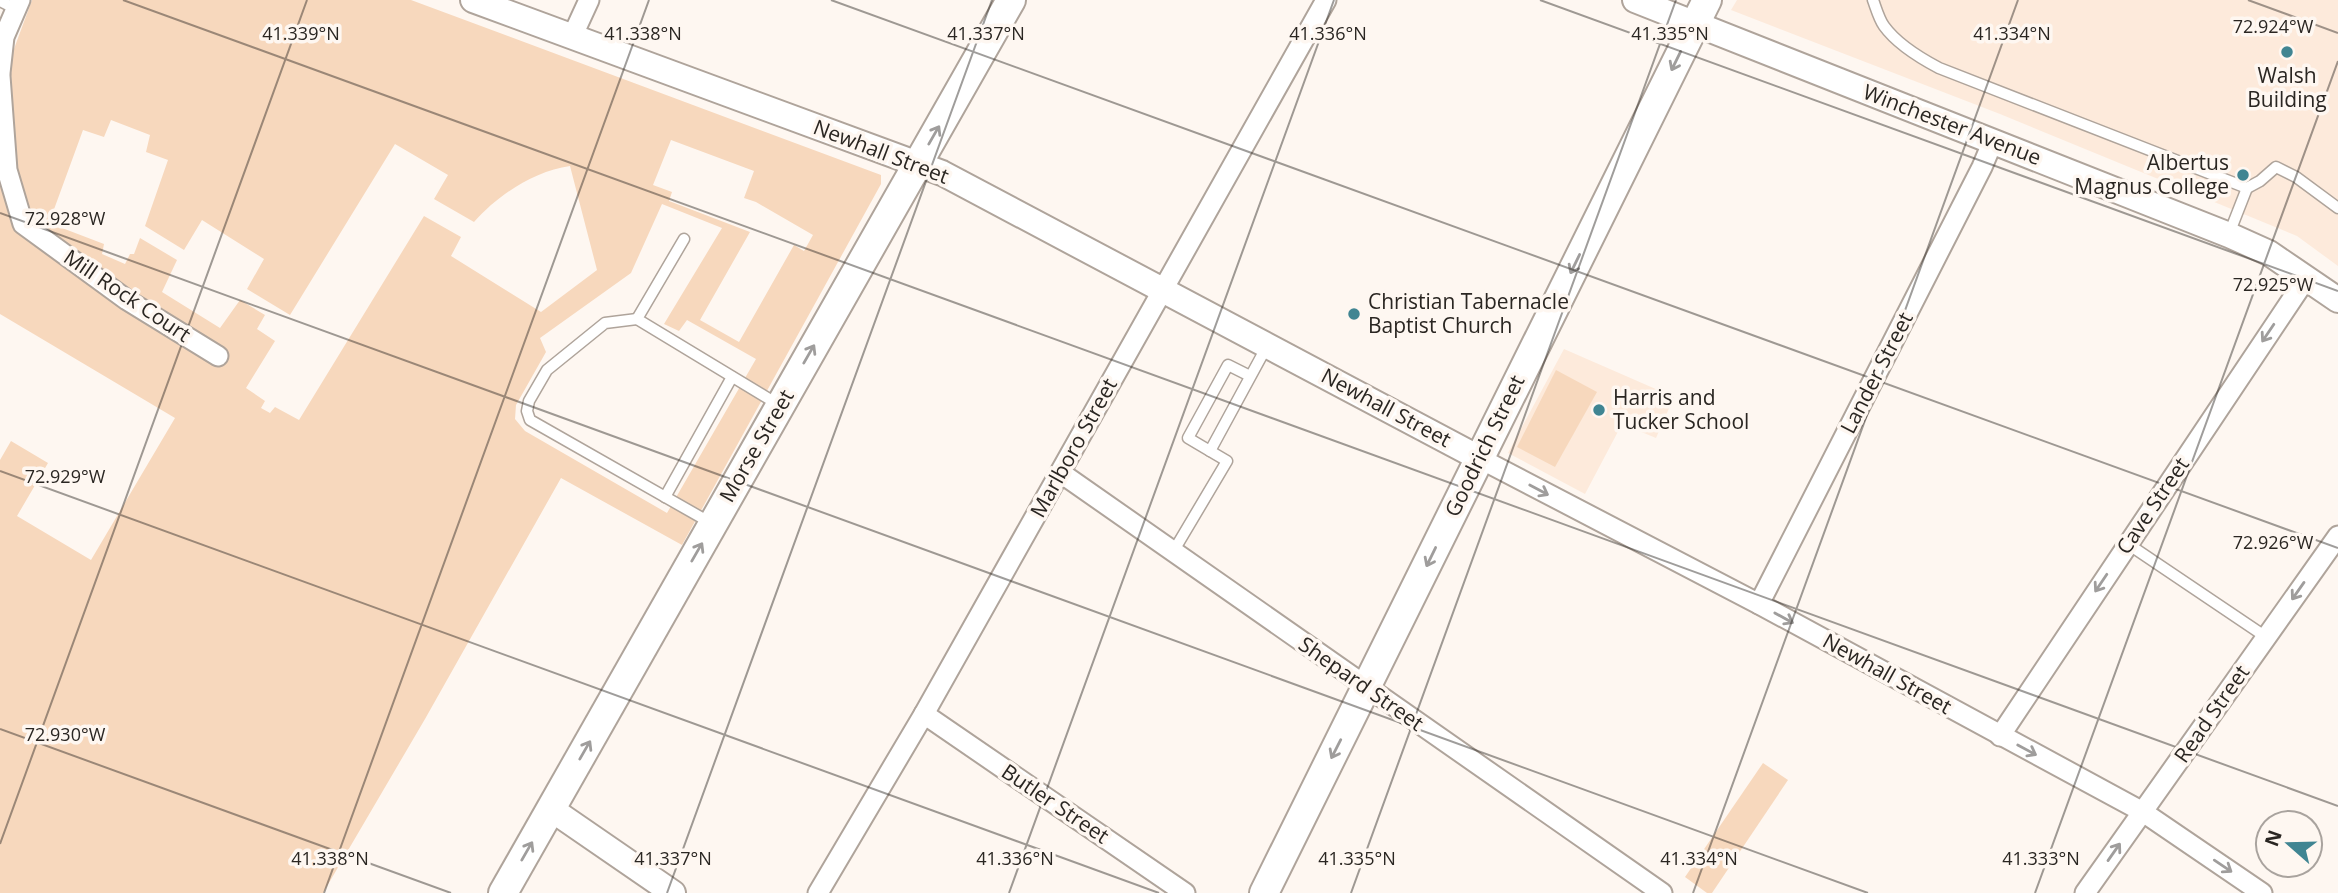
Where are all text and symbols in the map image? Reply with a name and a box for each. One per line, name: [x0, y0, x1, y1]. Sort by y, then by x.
text: 72.924°W: [2233, 14, 2314, 38]
text: 41.339°N: [262, 21, 340, 45]
text: 41.338°N: [604, 21, 682, 45]
text: 41.337°N: [947, 21, 1025, 45]
text: 41.336°N: [1289, 21, 1367, 45]
text: 41.335°N: [1631, 21, 1709, 45]
text: 41.334°N: [1973, 21, 2051, 45]
marker: Walsh Building: [2279, 44, 2295, 60]
one-way arrow: [1668, 50, 1682, 71]
place label: Walsh Building: [2247, 61, 2327, 113]
street label: Winchester Avenue: [1859, 77, 2045, 171]
street label: Newhall Street: [810, 112, 953, 190]
one-way arrow: [927, 125, 941, 145]
place label: Albertus Magnus College: [2074, 148, 2229, 200]
marker: Albertus Magnus College: [2235, 167, 2251, 183]
text: 72.928°W: [25, 206, 106, 230]
street label: Mill Rock Court: [59, 242, 196, 348]
one-way arrow: [1567, 253, 1581, 274]
text: 72.925°W: [2233, 272, 2314, 296]
place label: Christian Tabernacle Baptist Church: [1368, 287, 1569, 339]
marker: Christian Tabernacle Baptist Church: [1346, 306, 1362, 322]
street label: Lander Street: [1833, 307, 1919, 438]
one-way arrow: [2261, 323, 2275, 342]
one-way arrow: [802, 344, 816, 364]
street label: Newhall Street: [1317, 361, 1456, 453]
street label: Goodrich Street: [1438, 370, 1531, 521]
street label: Marlboro Street: [1023, 373, 1123, 522]
place label: Harris and Tucker School: [1613, 383, 1749, 435]
street label: Morse Street: [713, 384, 800, 507]
marker: Harris and Tucker School: [1591, 402, 1607, 418]
street label: Cave Street: [2109, 451, 2195, 559]
text: 72.929°W: [25, 464, 106, 488]
one-way arrow: [1529, 483, 1549, 497]
text: 72.926°W: [2233, 530, 2314, 554]
one-way arrow: [690, 542, 704, 562]
one-way arrow: [1424, 546, 1437, 567]
one-way arrow: [2094, 573, 2108, 593]
one-way arrow: [2291, 581, 2305, 600]
one-way arrow: [1774, 611, 1794, 625]
street label: Newhall Street: [1818, 626, 1957, 720]
street label: Shepard Street: [1294, 630, 1430, 737]
street label: Read Street: [2167, 659, 2255, 768]
text: 72.930°W: [25, 722, 106, 746]
one-way arrow: [1328, 738, 1342, 759]
one-way arrow: [578, 740, 592, 760]
one-way arrow: [2016, 744, 2037, 757]
street label: Butler Street: [996, 757, 1115, 849]
north arrow: [2254, 809, 2324, 879]
text: N: [2258, 826, 2288, 850]
one-way arrow: [521, 841, 534, 862]
one-way arrow: [2107, 843, 2121, 862]
text: 41.338°N: [291, 846, 369, 870]
text: 41.337°N: [634, 846, 712, 870]
text: 41.336°N: [976, 846, 1054, 870]
text: 41.335°N: [1318, 846, 1396, 870]
text: 41.334°N: [1660, 846, 1738, 870]
text: 41.333°N: [2002, 846, 2080, 870]
one-way arrow: [2213, 859, 2232, 873]

